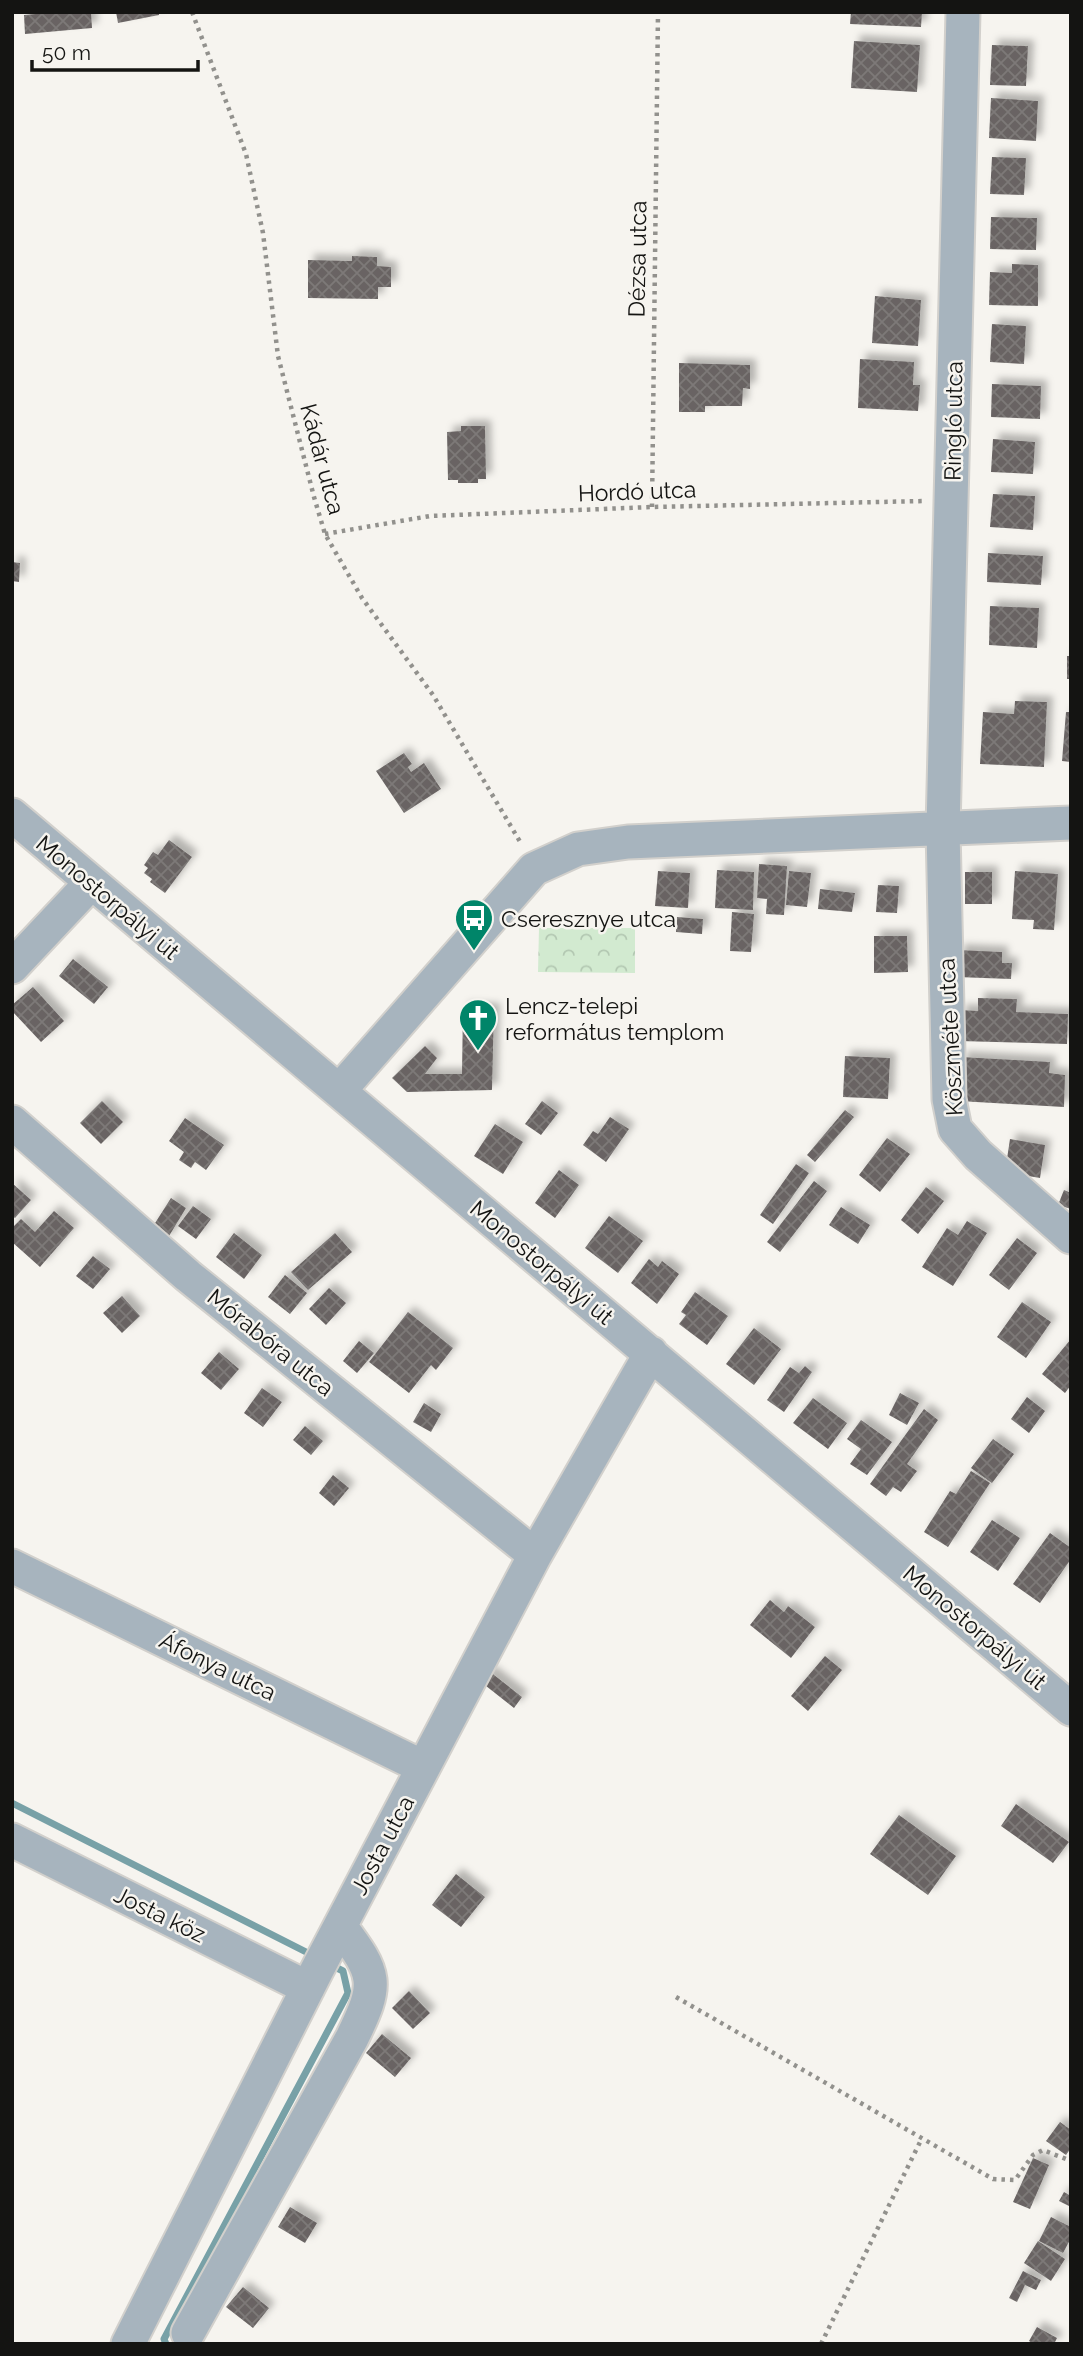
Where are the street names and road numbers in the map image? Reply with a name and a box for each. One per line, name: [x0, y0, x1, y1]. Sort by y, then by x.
street label: Dézsa utca: [622, 200, 652, 318]
street label: Ringló utca: [938, 361, 968, 481]
street label: Kádár utca: [295, 400, 351, 518]
street label: Hordó utca: [577, 475, 697, 507]
street label: Monostorpályi út: [31, 829, 185, 965]
street label: Köszméte utca: [932, 957, 968, 1117]
street label: Monostorpályi út: [465, 1194, 619, 1330]
street label: Mórabóra utca: [202, 1283, 340, 1401]
street label: Monostorpályi út: [898, 1559, 1052, 1695]
street label: Áfonya utca: [155, 1626, 281, 1706]
street label: Josta utca: [345, 1791, 419, 1899]
street label: Josta köz: [110, 1880, 210, 1948]

